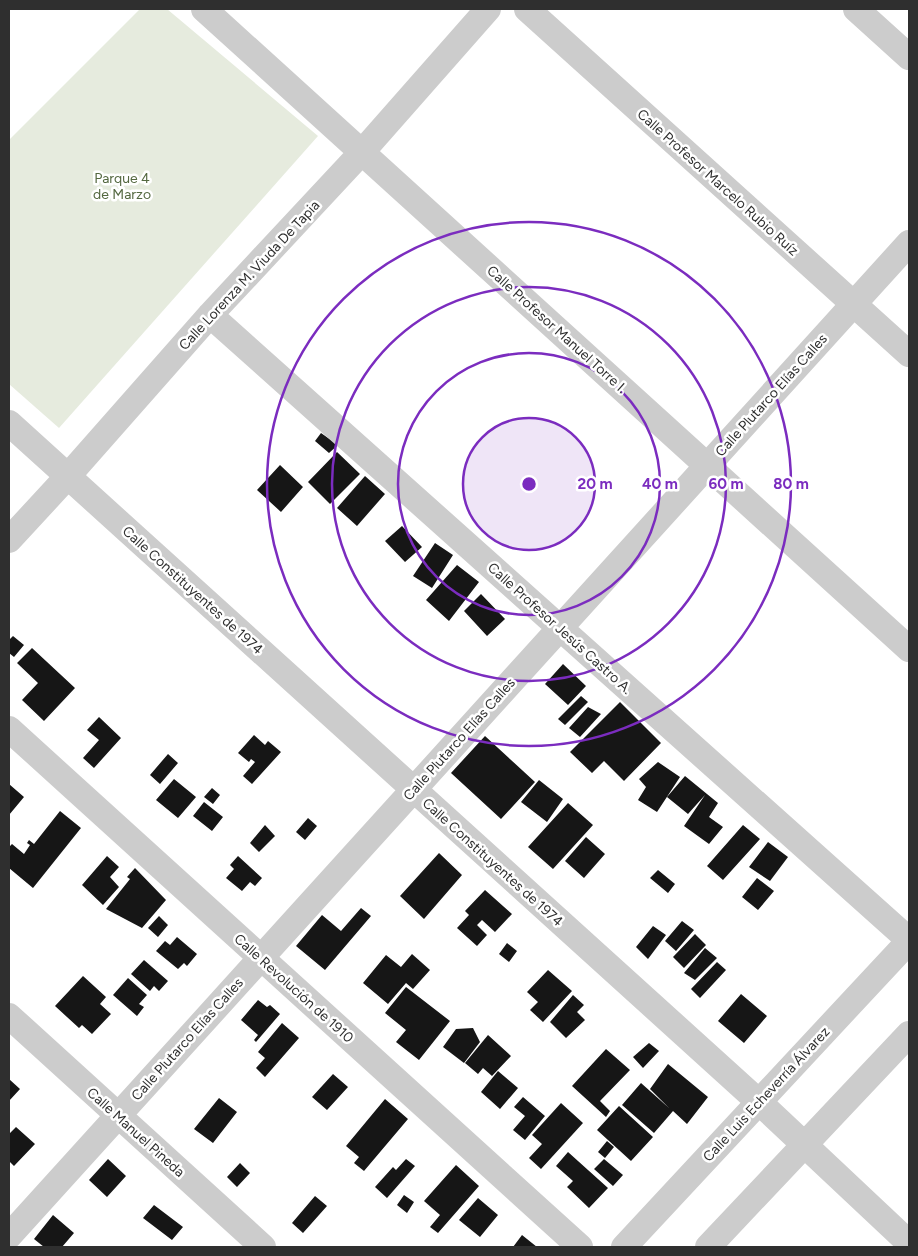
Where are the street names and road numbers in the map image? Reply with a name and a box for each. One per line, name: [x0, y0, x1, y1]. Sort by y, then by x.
street label: Calle Profesor Marcelo Rubio Ruíz: [634, 105, 802, 259]
street label: Calle Lorenza M. Viuda De Tapia: [175, 197, 323, 354]
street label: Calle Profesor Manuel Torre I.: [483, 262, 630, 397]
street label: Calle Plutarco Elías Calles: [712, 331, 831, 460]
street label: Calle Constituyentes de 1974: [119, 523, 267, 658]
street label: Calle Profesor Jesús Castro A.: [484, 559, 635, 698]
street label: Calle Plutarco Elías Calles: [400, 675, 519, 804]
street label: Calle Constituyentes de 1974: [419, 795, 567, 930]
street label: Calle Revolución de 1910: [230, 930, 357, 1047]
street label: Calle Plutarco Elías Calles: [128, 975, 247, 1104]
street label: Calle Luis Echeverría Álvarez: [699, 1023, 833, 1165]
street label: Calle Manuel Pineda: [83, 1084, 188, 1181]

